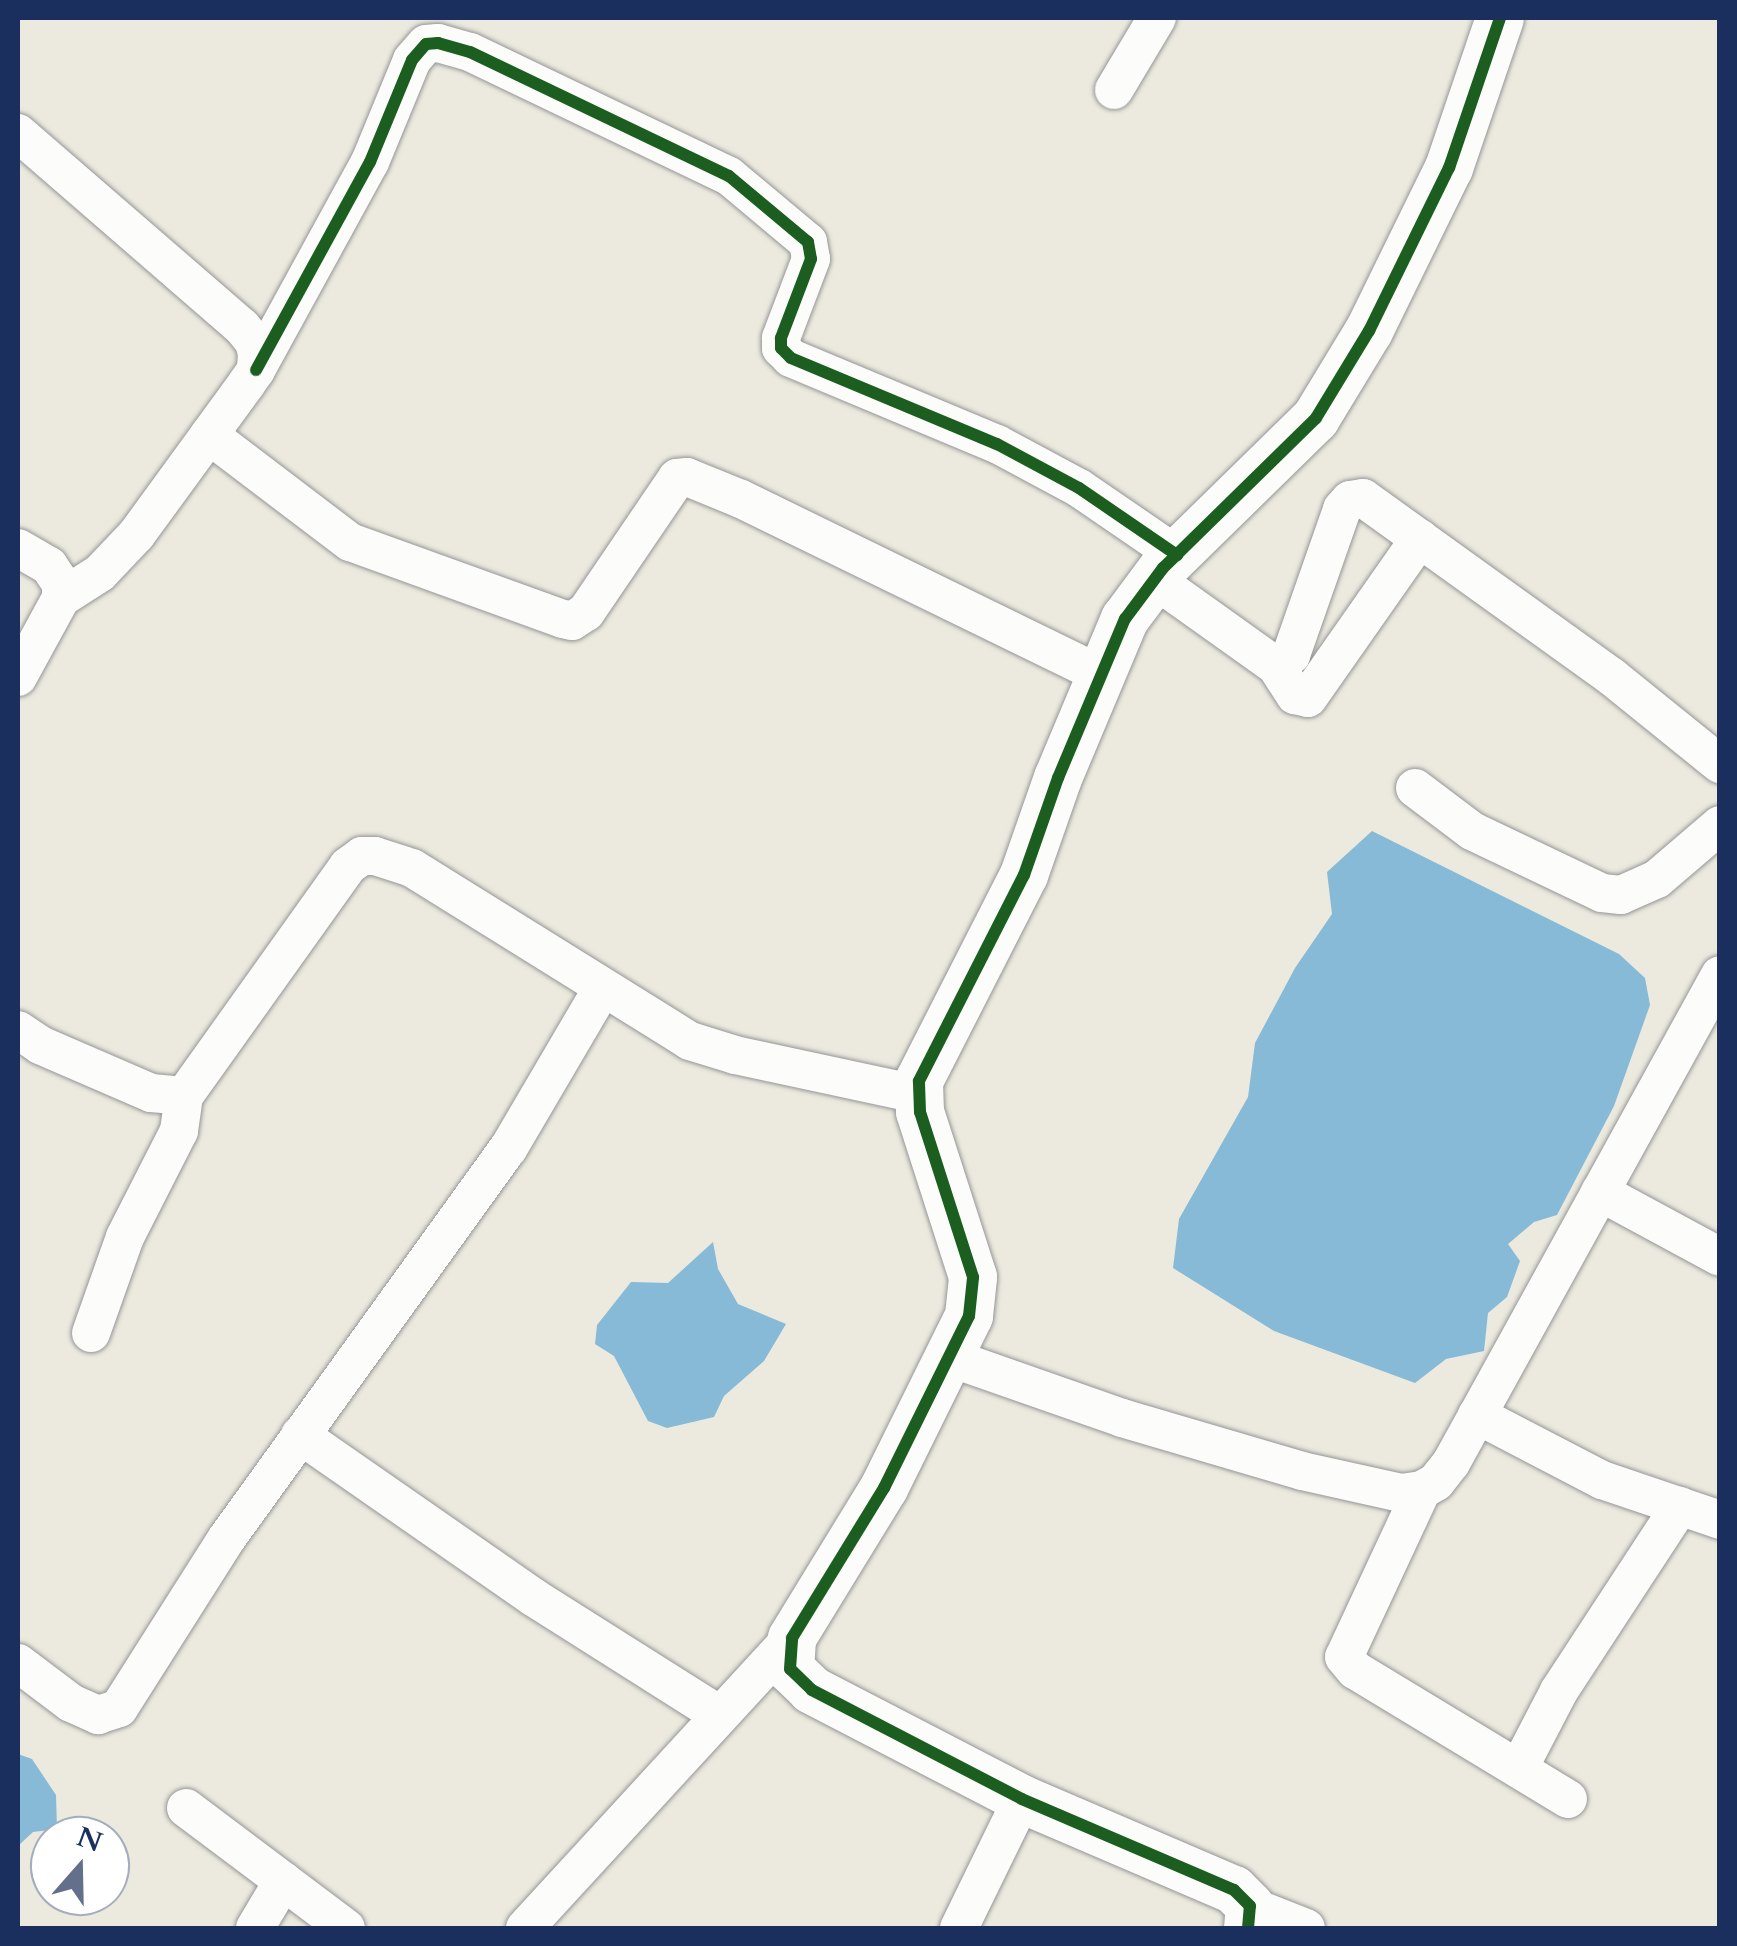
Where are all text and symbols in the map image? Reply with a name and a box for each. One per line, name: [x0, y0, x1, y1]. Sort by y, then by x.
north arrow: [30, 1816, 130, 1916]
text: N: [72, 1818, 107, 1862]

